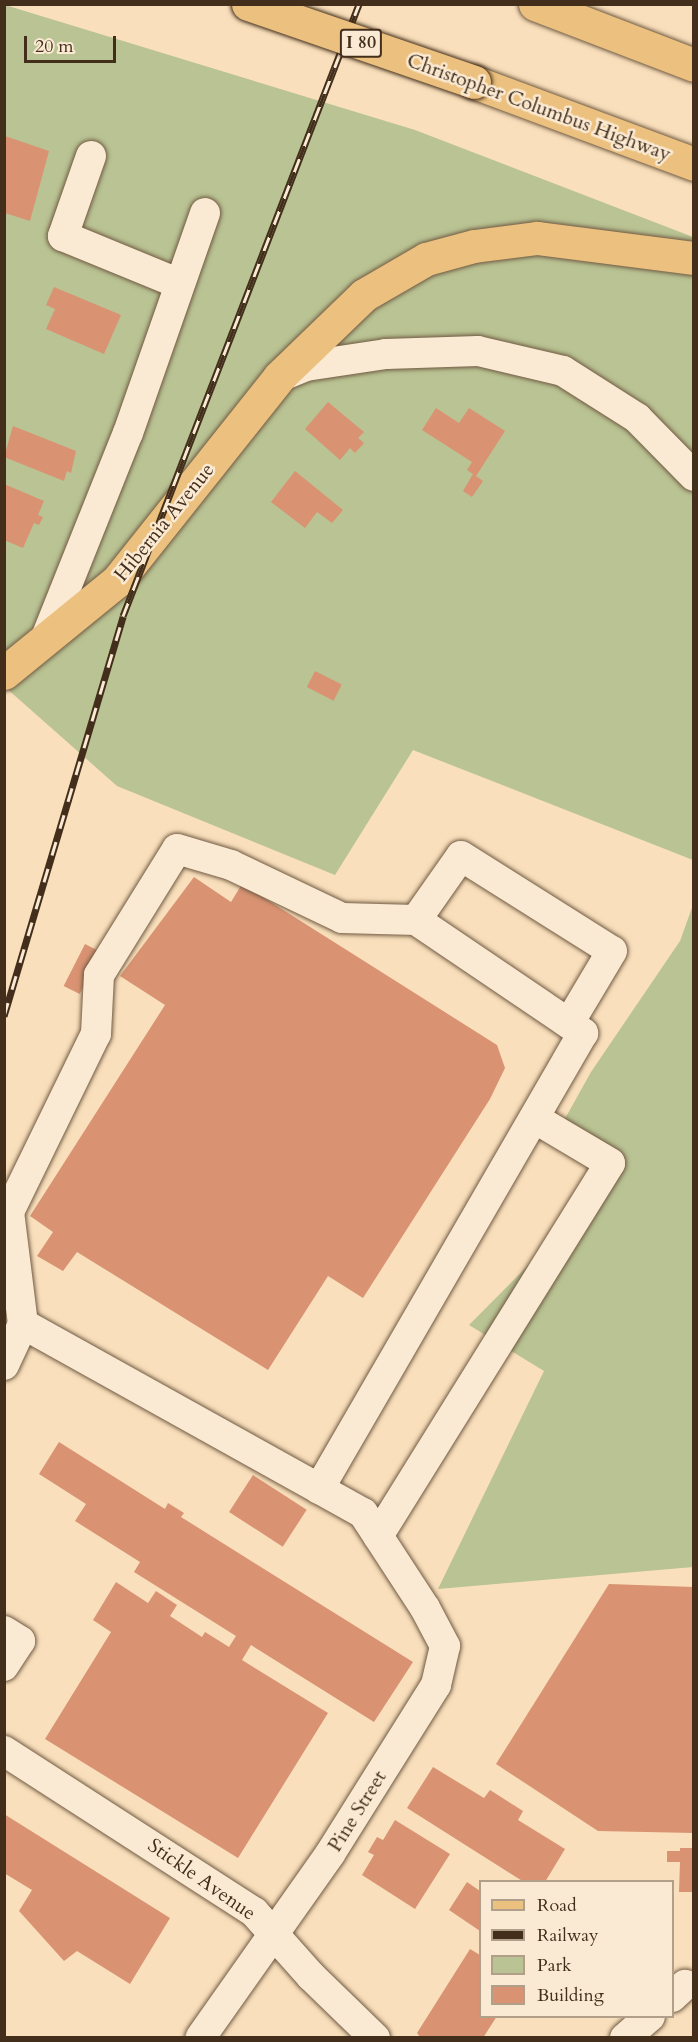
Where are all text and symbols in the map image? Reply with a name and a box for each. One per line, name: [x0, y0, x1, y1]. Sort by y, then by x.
scale bar: [27, 24, 118, 62]
road number: I 80: [338, 28, 384, 58]
text: 20 m: [35, 34, 74, 59]
street label: Christopher Columbus Highway: [404, 48, 674, 166]
street label: Hibernia Avenue: [109, 458, 219, 586]
street label: Pine Street: [323, 1766, 391, 1856]
street label: Stickle Avenue: [143, 1833, 261, 1925]
legend: [479, 1880, 674, 2018]
text: Road: [537, 1893, 577, 1918]
text: Railway: [537, 1923, 599, 1948]
text: Park: [537, 1953, 572, 1978]
text: Building: [537, 1983, 604, 2008]

